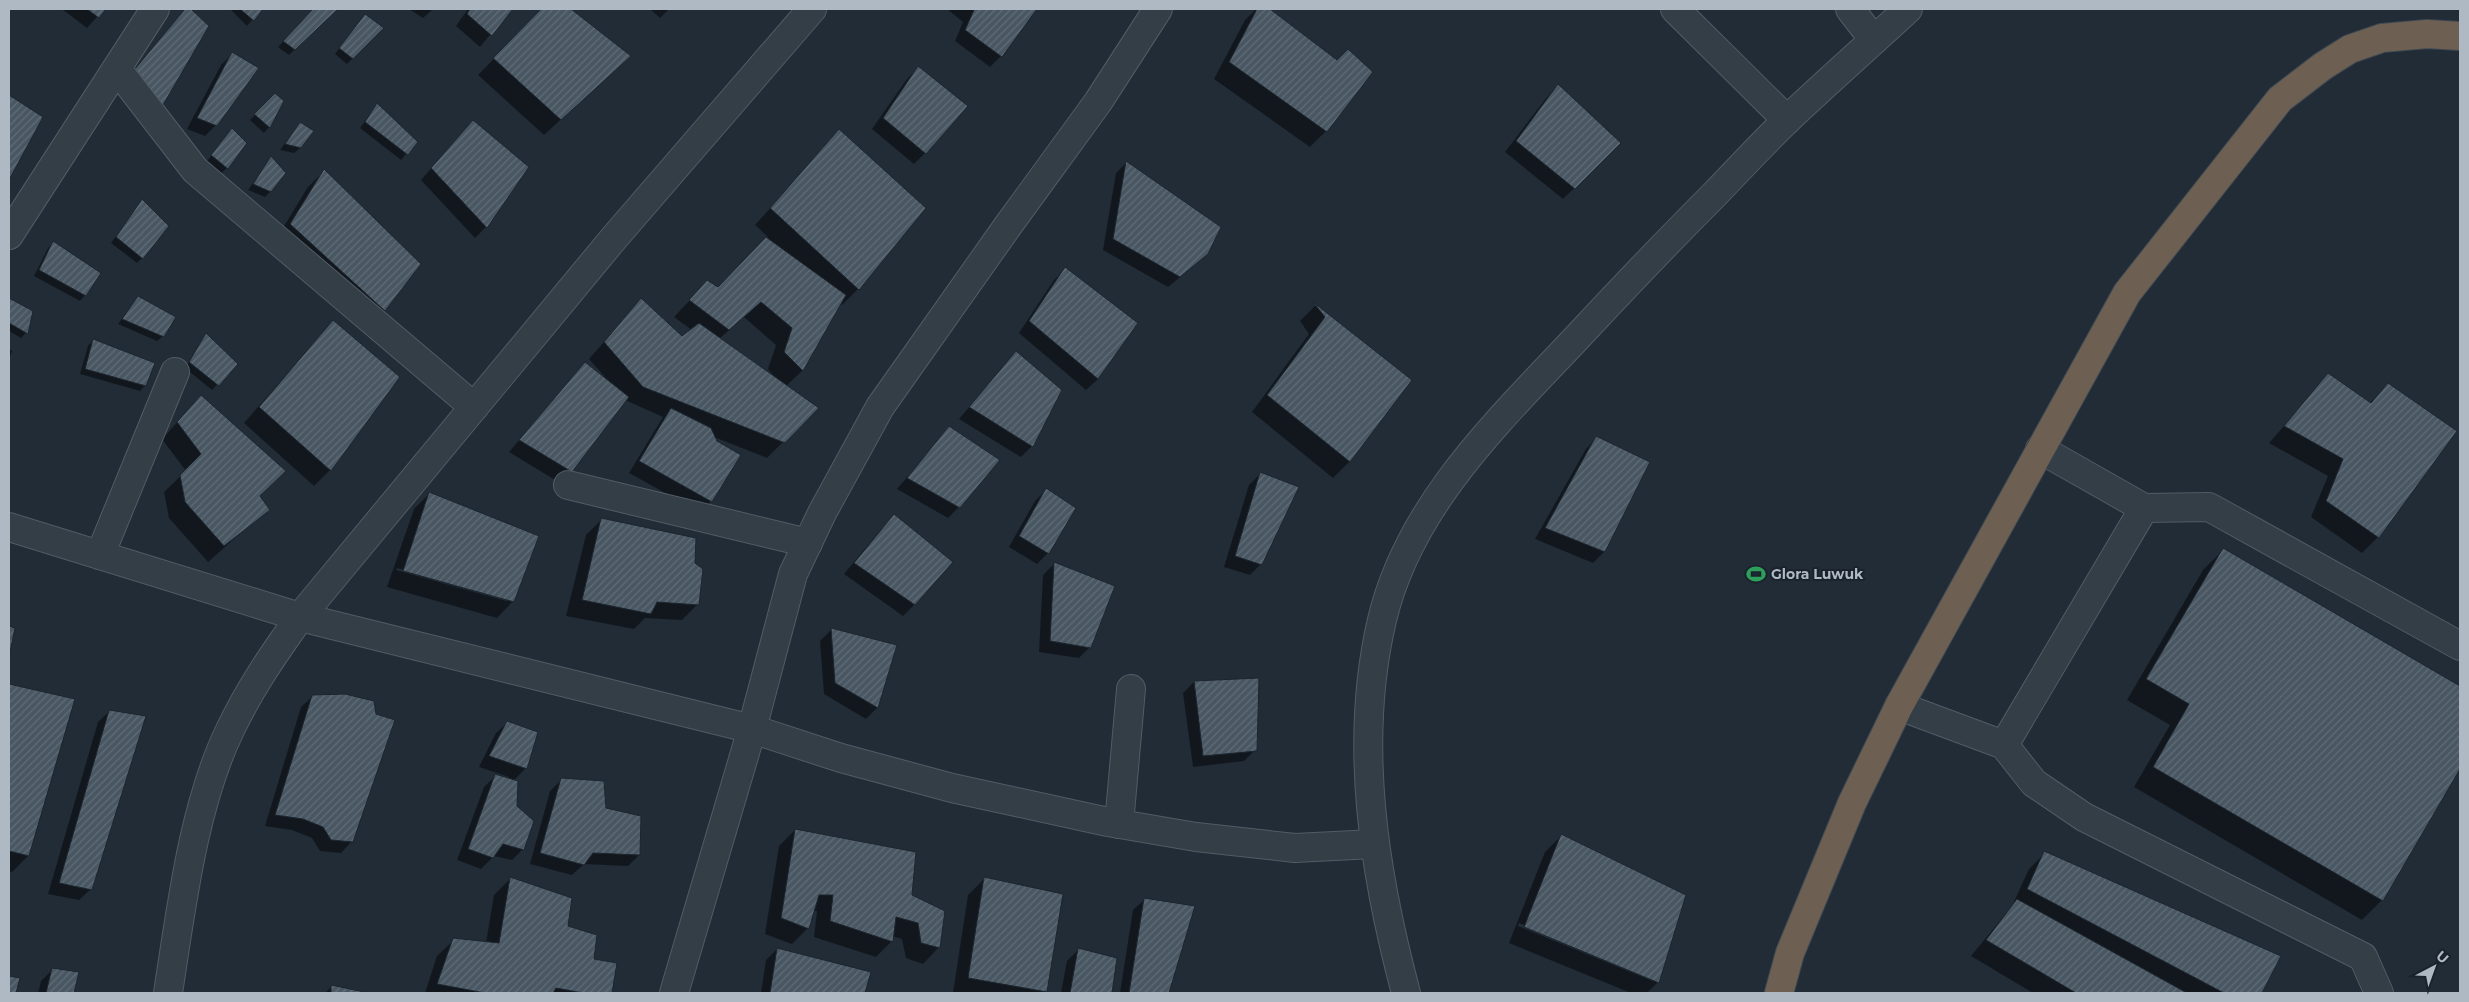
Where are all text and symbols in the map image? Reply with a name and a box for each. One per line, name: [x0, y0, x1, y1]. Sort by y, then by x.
sports icon: Glora Luwuk: [1745, 563, 1767, 585]
place label: Glora Luwuk: [1771, 565, 1864, 583]
north arrow: [2409, 942, 2459, 992]
text: U: [2432, 947, 2453, 968]

